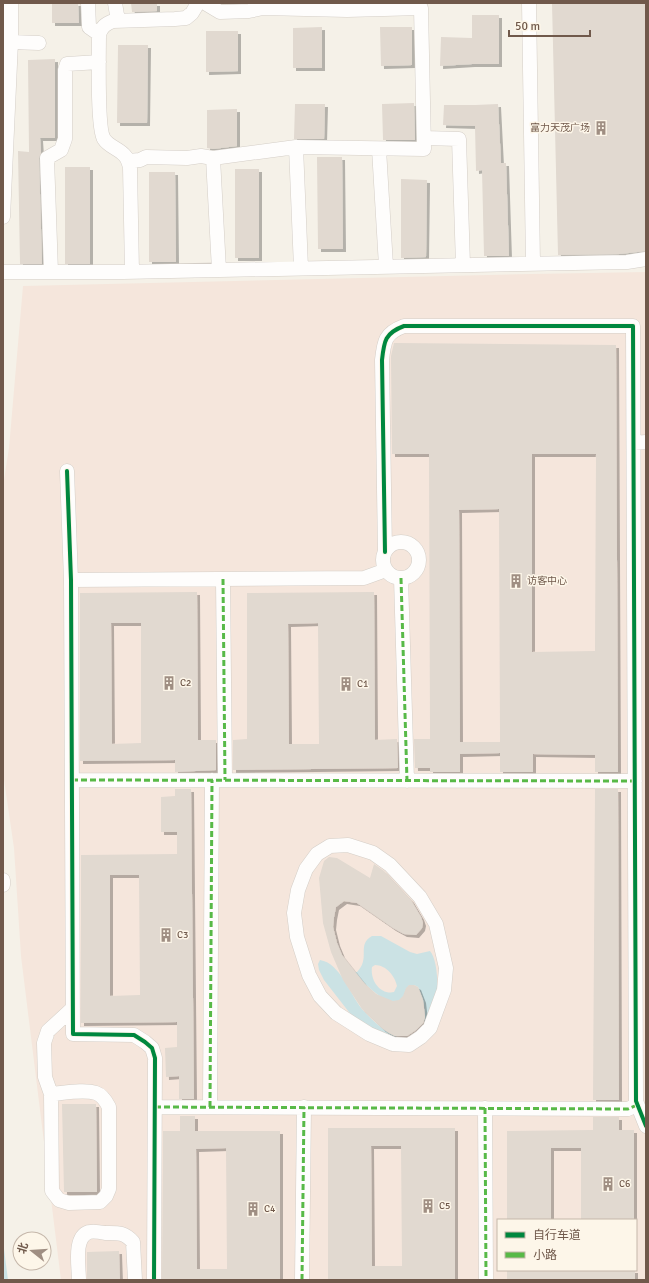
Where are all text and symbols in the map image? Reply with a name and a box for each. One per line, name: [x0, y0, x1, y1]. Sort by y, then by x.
scale bar: [509, 12, 590, 38]
text: 50 m: [515, 19, 540, 34]
building icon: 富力天茂广场: [593, 120, 609, 136]
place label: 富力天茂广场: [530, 122, 590, 134]
building icon: 访客中心: [508, 573, 524, 589]
place label: 访客中心: [527, 575, 567, 587]
building icon: C2: [161, 675, 177, 691]
building icon: C1: [338, 676, 354, 692]
place label: C2: [180, 677, 191, 689]
place label: C1: [357, 678, 368, 690]
building icon: C3: [158, 927, 174, 943]
place label: C3: [177, 929, 188, 941]
building icon: C6: [600, 1176, 616, 1192]
place label: C6: [619, 1178, 630, 1190]
building icon: C5: [420, 1198, 436, 1214]
place label: C5: [439, 1200, 450, 1212]
building icon: C4: [245, 1201, 261, 1217]
place label: C4: [264, 1203, 276, 1215]
legend: [497, 1219, 637, 1271]
text: 自行车道: [533, 1228, 581, 1243]
north arrow: [12, 1231, 52, 1271]
text: 北: [15, 1241, 31, 1255]
text: 小路: [533, 1248, 557, 1263]

